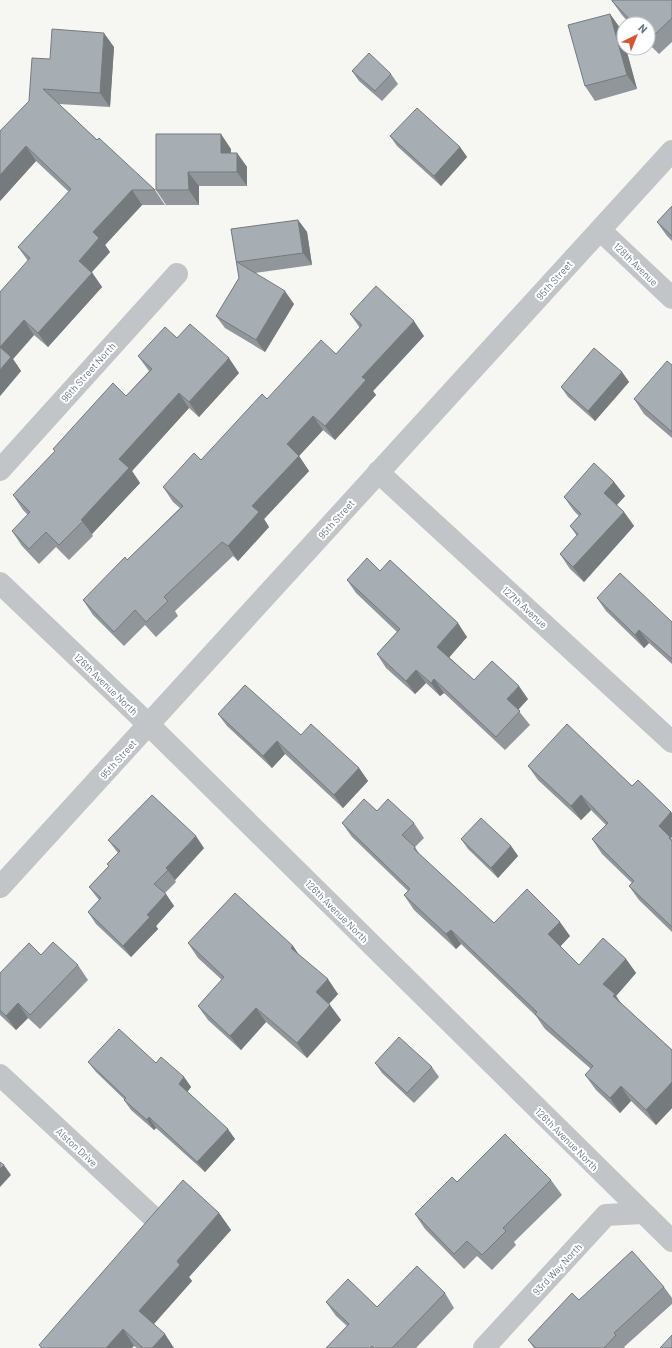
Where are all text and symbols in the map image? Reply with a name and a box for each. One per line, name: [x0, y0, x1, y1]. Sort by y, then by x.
north arrow: [616, 16, 656, 56]
text: N: [636, 21, 650, 36]
street label: 128th Avenue: [611, 240, 661, 288]
street label: 95th Street: [533, 258, 575, 302]
street label: 96th Street North: [58, 340, 118, 404]
street label: 95th Street: [315, 497, 357, 541]
street label: 127th Avenue: [500, 584, 550, 630]
street label: 126th Avenue North: [72, 651, 140, 717]
street label: 95th Street: [97, 737, 139, 781]
street label: 126th Avenue North: [303, 877, 371, 945]
street label: 126th Avenue North: [533, 1105, 601, 1173]
street label: Alston Drive: [54, 1125, 100, 1169]
street label: 93rd Way North: [530, 1241, 584, 1297]

